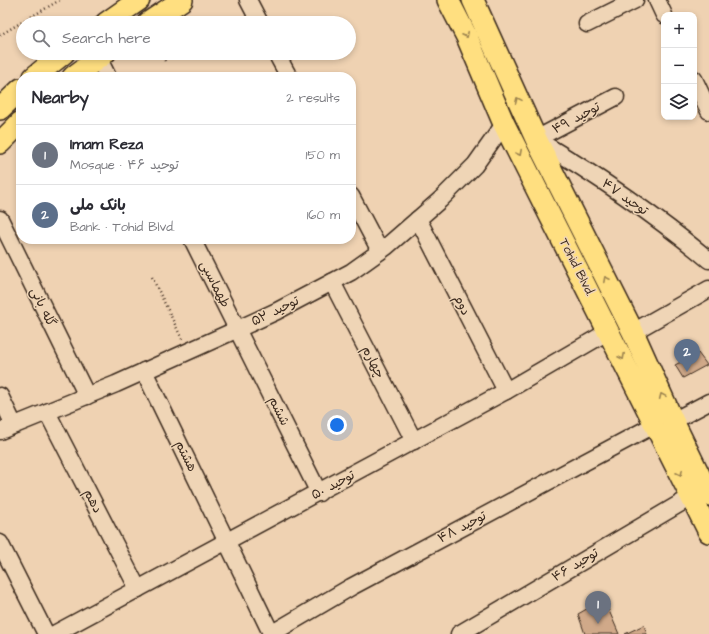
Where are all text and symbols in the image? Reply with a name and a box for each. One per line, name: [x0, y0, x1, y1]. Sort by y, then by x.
map controls: [661, 12, 697, 120]
button: +: [661, 12, 697, 48]
search box: [16, 16, 356, 60]
icon: search: [30, 27, 52, 49]
text: Search here: [62, 28, 151, 49]
one-way arrow: [461, 30, 469, 38]
button: −: [661, 48, 697, 84]
button: layers: [661, 84, 697, 120]
text: Nearby: [32, 86, 89, 110]
text: 2 results: [286, 89, 340, 107]
one-way arrow: [515, 96, 523, 104]
street label: توحید ۴۹: [549, 98, 603, 138]
text: Imam Reza: [70, 134, 143, 155]
text: 1: [44, 146, 46, 164]
text: 150 m: [306, 146, 340, 164]
one-way arrow: [514, 149, 522, 156]
text: Mosque · توحید ۴۶: [70, 156, 179, 174]
street label: توحید ۴۷: [598, 174, 652, 220]
text: بانک ملی: [70, 195, 126, 216]
text: 2: [41, 206, 49, 224]
text: 160 m: [307, 206, 340, 224]
text: Bank · Tohid Blvd.: [70, 218, 175, 236]
street label: Tohid Blvd.: [555, 235, 599, 299]
street label: طهماسبی: [196, 257, 234, 311]
one-way arrow: [604, 276, 611, 283]
street label: گله بانی: [26, 284, 60, 330]
street label: دوم: [448, 291, 475, 319]
street label: توحید ۵۲: [248, 292, 302, 330]
pin: 2: [674, 339, 700, 372]
street label: چهارم: [356, 343, 389, 382]
one-way arrow: [617, 352, 625, 360]
street label: ششم: [263, 393, 294, 429]
one-way arrow: [659, 393, 667, 401]
your location: [327, 415, 347, 435]
street label: هشتم: [170, 437, 201, 475]
street label: توحید ۵۰: [308, 466, 358, 504]
one-way arrow: [675, 469, 683, 476]
street label: دهم: [79, 486, 107, 516]
street label: توحید ۴۸: [434, 507, 490, 547]
street label: توحید ۴۶: [548, 544, 602, 586]
pin: 1: [585, 591, 611, 624]

